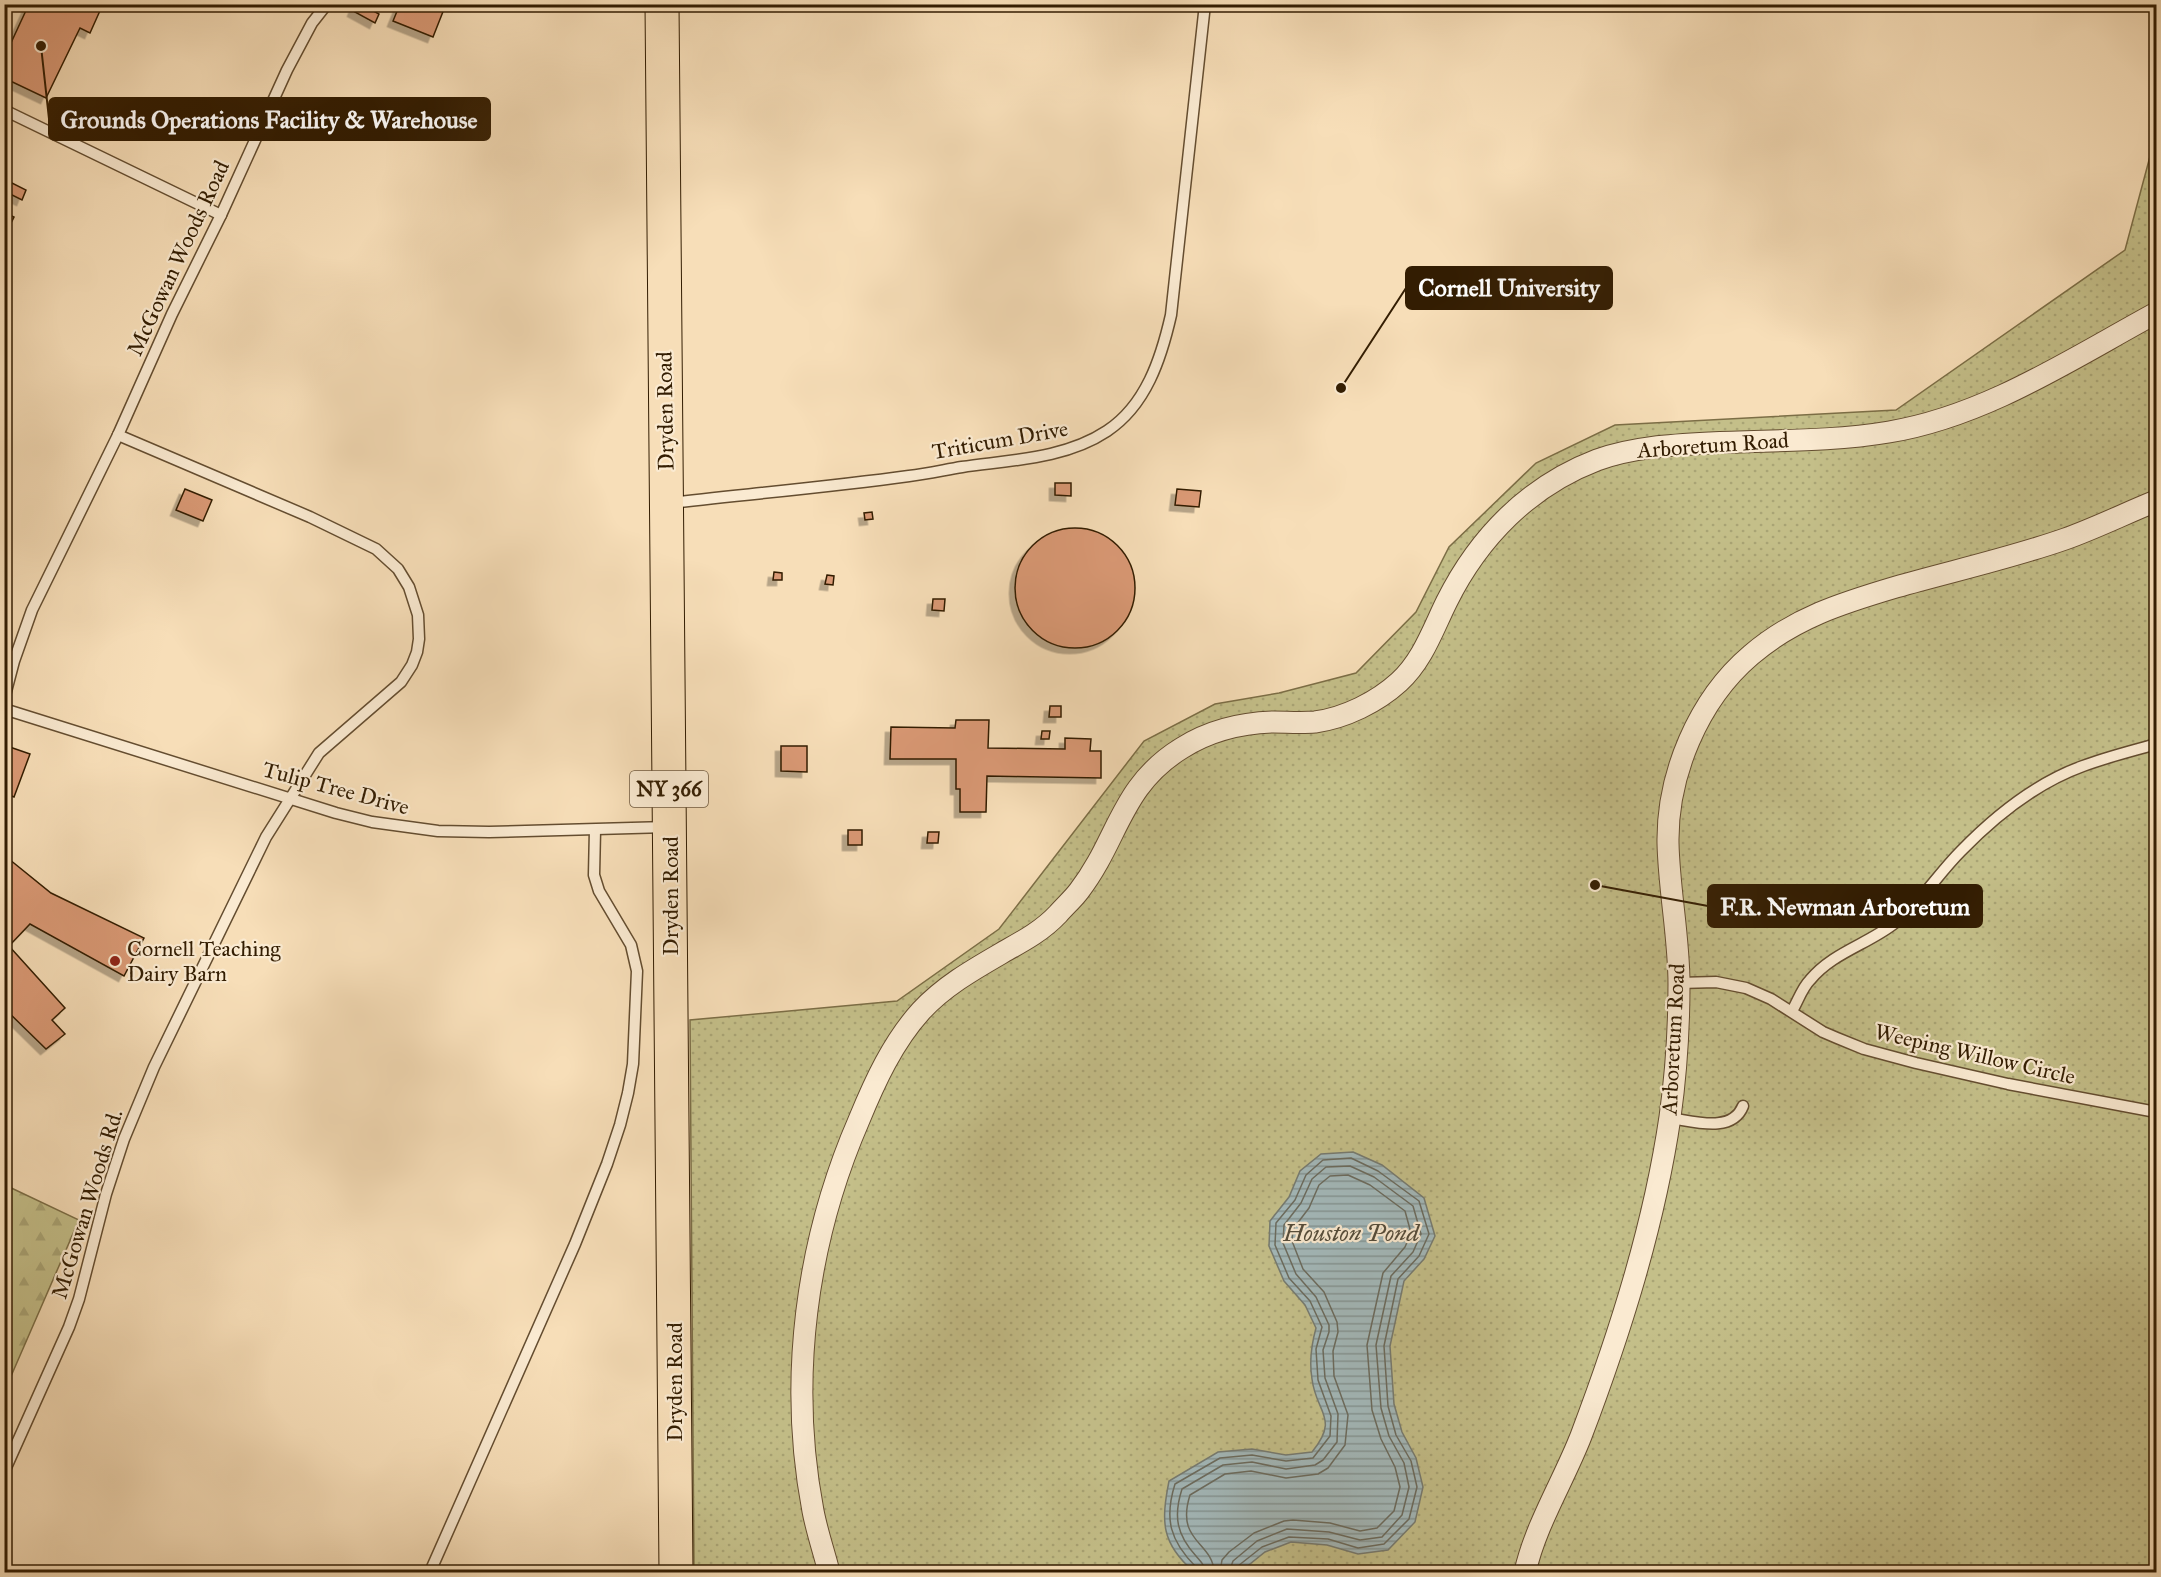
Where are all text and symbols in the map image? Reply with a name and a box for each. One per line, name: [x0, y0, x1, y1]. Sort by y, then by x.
callout: Grounds Operations Facility & Warehouse: [49, 98, 490, 140]
text: Grounds Operations Facility & Warehouse: [61, 105, 477, 135]
street label: McGowan Woods Road: [121, 156, 235, 360]
callout: Cornell University: [1406, 267, 1612, 309]
text: Cornell University: [1418, 273, 1602, 303]
street label: Dryden Road: [650, 351, 680, 471]
street label: Triticum Drive: [930, 415, 1070, 465]
street label: Arboretum Road: [1635, 426, 1790, 464]
street label: Tulip Tree Drive: [260, 755, 412, 821]
road number: NY 366: [630, 771, 708, 807]
street label: Dryden Road: [657, 836, 684, 956]
callout: F.R. Newman Arboretum: [1708, 885, 1982, 927]
text: F.R. Newman Arboretum: [1720, 892, 1971, 922]
place label: Cornell Teaching Dairy Barn: [127, 935, 281, 987]
marker: Cornell Teaching Dairy Barn: [108, 954, 122, 968]
street label: Arboretum Road: [1655, 962, 1690, 1117]
street label: Weeping Willow Circle: [1872, 1018, 2078, 1090]
street label: McGowan Woods Rd.: [45, 1106, 129, 1302]
water label: Houston Pond: [1282, 1218, 1421, 1248]
street label: Dryden Road: [661, 1322, 688, 1442]

